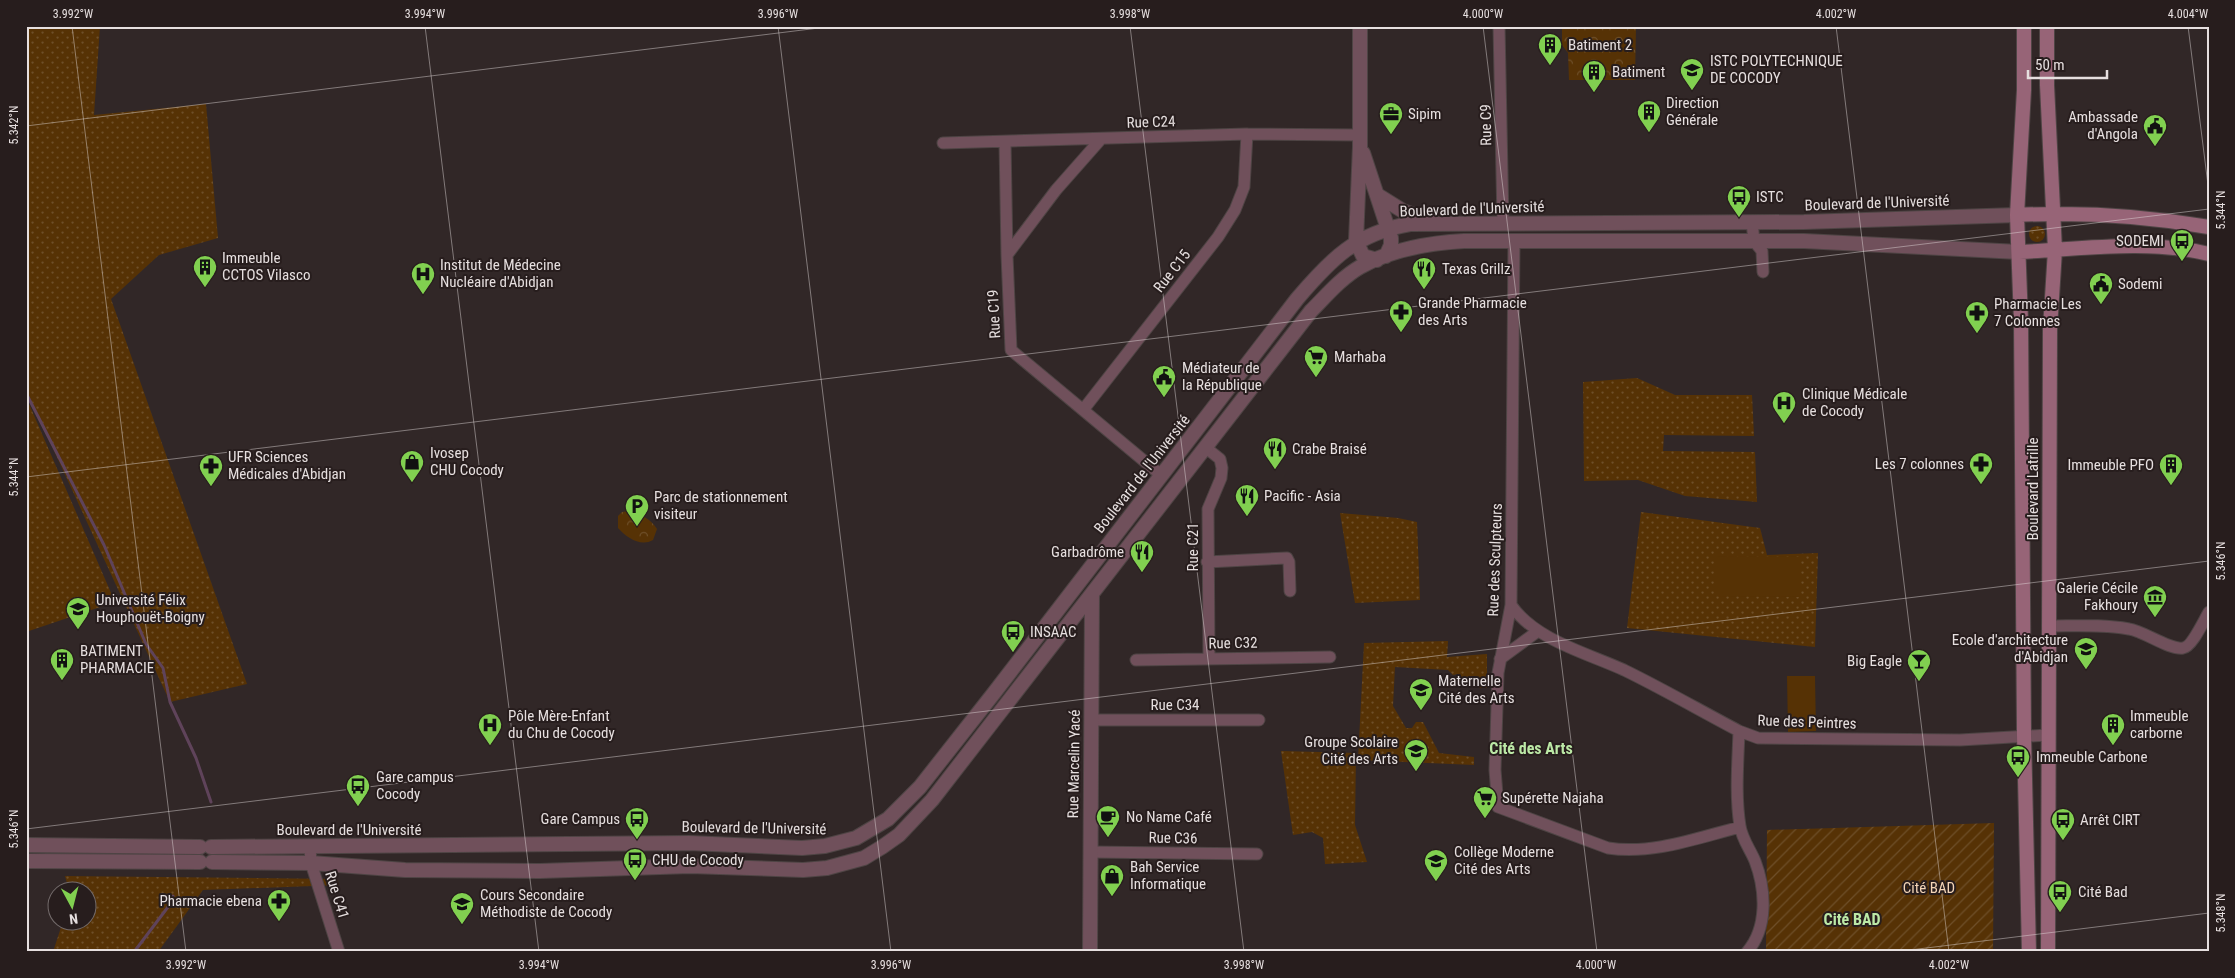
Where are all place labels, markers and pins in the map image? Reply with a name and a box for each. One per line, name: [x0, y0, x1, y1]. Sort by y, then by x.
building icon: Batiment 2: [1537, 32, 1563, 66]
place label: Batiment 2: [1568, 36, 1632, 54]
place label: ISTC POLYTECHNIQUE DE COCODY: [1710, 52, 1843, 87]
school or university icon: ISTC POLYTECHNIQUE DE COCODY: [1679, 57, 1705, 91]
building icon: Batiment: [1581, 59, 1607, 93]
place label: Batiment: [1612, 63, 1665, 81]
place label: Direction Générale: [1666, 94, 1719, 129]
building icon: Direction Générale: [1636, 99, 1662, 133]
office icon: Sipim: [1378, 101, 1404, 135]
place label: Sipim: [1408, 105, 1441, 123]
place label: Ambassade d'Angola: [2068, 108, 2138, 143]
public building icon: Ambassade d'Angola: [2142, 113, 2168, 147]
bus stop icon: ISTC: [1726, 184, 1752, 218]
place label: ISTC: [1756, 188, 1784, 206]
bus stop icon: SODEMI: [2169, 228, 2195, 262]
place label: SODEMI: [2116, 232, 2164, 250]
place label: Immeuble CCTOS Vilasco: [222, 249, 310, 284]
building icon: Immeuble CCTOS Vilasco: [192, 254, 218, 288]
place label: Institut de Médecine Nucléaire d'Abidjan: [440, 256, 561, 291]
restaurant icon: Texas Grillz: [1411, 256, 1437, 290]
place label: Texas Grillz: [1442, 260, 1511, 278]
hospital icon: Institut de Médecine Nucléaire d'Abidjan: [410, 261, 436, 295]
public building icon: Sodemi: [2088, 271, 2114, 305]
place label: Sodemi: [2118, 275, 2163, 293]
place label: Grande Pharmacie des Arts: [1418, 294, 1527, 329]
place label: Pharmacie Les 7 Colonnes: [1994, 295, 2082, 330]
pharmacy icon: Grande Pharmacie des Arts: [1388, 299, 1414, 333]
pharmacy icon: Pharmacie Les 7 Colonnes: [1964, 300, 1990, 334]
supermarket icon: Marhaba: [1303, 344, 1329, 378]
place label: Marhaba: [1334, 348, 1386, 366]
place label: Médiateur de la République: [1182, 359, 1262, 394]
public building icon: Médiateur de la République: [1151, 364, 1177, 398]
place label: Clinique Médicale de Cocody: [1802, 385, 1907, 420]
hospital icon: Clinique Médicale de Cocody: [1771, 390, 1797, 424]
restaurant icon: Crabe Braisé: [1262, 436, 1288, 470]
place label: Crabe Braisé: [1292, 440, 1367, 458]
place label: Ivosep CHU Cocody: [430, 444, 504, 479]
place label: UFR Sciences Médicales d'Abidjan: [228, 448, 346, 483]
shop icon: Ivosep CHU Cocody: [399, 449, 425, 483]
pharmacy icon: Les 7 colonnes: [1968, 451, 1994, 485]
building icon: Immeuble PFO: [2158, 452, 2184, 486]
pharmacy icon: UFR Sciences Médicales d'Abidjan: [198, 453, 224, 487]
place label: Les 7 colonnes: [1875, 455, 1964, 473]
place label: Immeuble PFO: [2068, 456, 2154, 474]
restaurant icon: Pacific - Asia: [1234, 483, 1260, 517]
place label: Pacific - Asia: [1264, 487, 1341, 505]
place label: Parc de stationnement visiteur: [654, 488, 788, 523]
parking icon: Parc de stationnement visiteur: [624, 493, 650, 527]
restaurant icon: Garbadrôme: [1129, 539, 1155, 573]
place label: Garbadrôme: [1051, 543, 1124, 561]
place label: Galerie Cécile Fakhoury: [2057, 579, 2138, 614]
museum icon: Galerie Cécile Fakhoury: [2142, 584, 2168, 618]
place label: Université Félix Houphouët-Boigny: [96, 591, 205, 626]
school or university icon: Université Félix Houphouët-Boigny: [65, 596, 91, 630]
bus stop icon: INSAAC: [1000, 619, 1026, 653]
place label: INSAAC: [1030, 623, 1077, 641]
place label: Ecole d'architecture d'Abidjan: [1952, 631, 2068, 666]
school or university icon: Ecole d'architecture d'Abidjan: [2073, 636, 2099, 670]
place label: BATIMENT PHARMACIE: [80, 642, 154, 677]
building icon: BATIMENT PHARMACIE: [49, 647, 75, 681]
bar icon: Big Eagle: [1906, 648, 1932, 682]
place label: Big Eagle: [1847, 652, 1902, 670]
place label: Maternelle Cité des Arts: [1438, 672, 1515, 707]
school or university icon: Maternelle Cité des Arts: [1408, 677, 1434, 711]
place label: Pôle Mère-Enfant du Chu de Cocody: [508, 707, 615, 742]
place label: Immeuble carborne: [2130, 707, 2189, 742]
hospital icon: Pôle Mère-Enfant du Chu de Cocody: [477, 712, 503, 746]
building icon: Immeuble carborne: [2100, 712, 2126, 746]
place label: Groupe Scolaire Cité des Arts: [1304, 733, 1398, 768]
school or university icon: Groupe Scolaire Cité des Arts: [1403, 738, 1429, 772]
bus stop icon: Immeuble Carbone: [2005, 744, 2031, 778]
place label: Immeuble Carbone: [2036, 748, 2147, 766]
place label: Gare campus Cocody: [376, 768, 454, 803]
bus stop icon: Gare campus Cocody: [345, 773, 371, 807]
supermarket icon: Supérette Najaha: [1472, 785, 1498, 819]
place label: Supérette Najaha: [1502, 789, 1604, 807]
cafe icon: No Name Café: [1095, 804, 1121, 838]
bus stop icon: Gare Campus: [624, 806, 650, 840]
bus stop icon: Arrêt CIRT: [2050, 807, 2076, 841]
place label: No Name Café: [1126, 808, 1212, 826]
place label: Gare Campus: [541, 810, 620, 828]
place label: Arrêt CIRT: [2080, 811, 2140, 829]
place label: Collège Moderne Cité des Arts: [1454, 843, 1554, 878]
bus stop icon: CHU de Cocody: [622, 847, 648, 881]
school or university icon: Collège Moderne Cité des Arts: [1423, 848, 1449, 882]
place label: CHU de Cocody: [652, 851, 744, 869]
place label: Bah Service Informatique: [1130, 858, 1206, 893]
shop icon: Bah Service Informatique: [1099, 863, 1125, 897]
bus stop icon: Cité Bad: [2047, 879, 2073, 913]
place label: Cité Bad: [2078, 883, 2128, 901]
place label: Cours Secondaire Méthodiste de Cocody: [480, 886, 612, 921]
pharmacy icon: Pharmacie ebena: [266, 888, 292, 922]
school or university icon: Cours Secondaire Méthodiste de Cocody: [449, 891, 475, 925]
place label: Pharmacie ebena: [159, 892, 262, 910]

